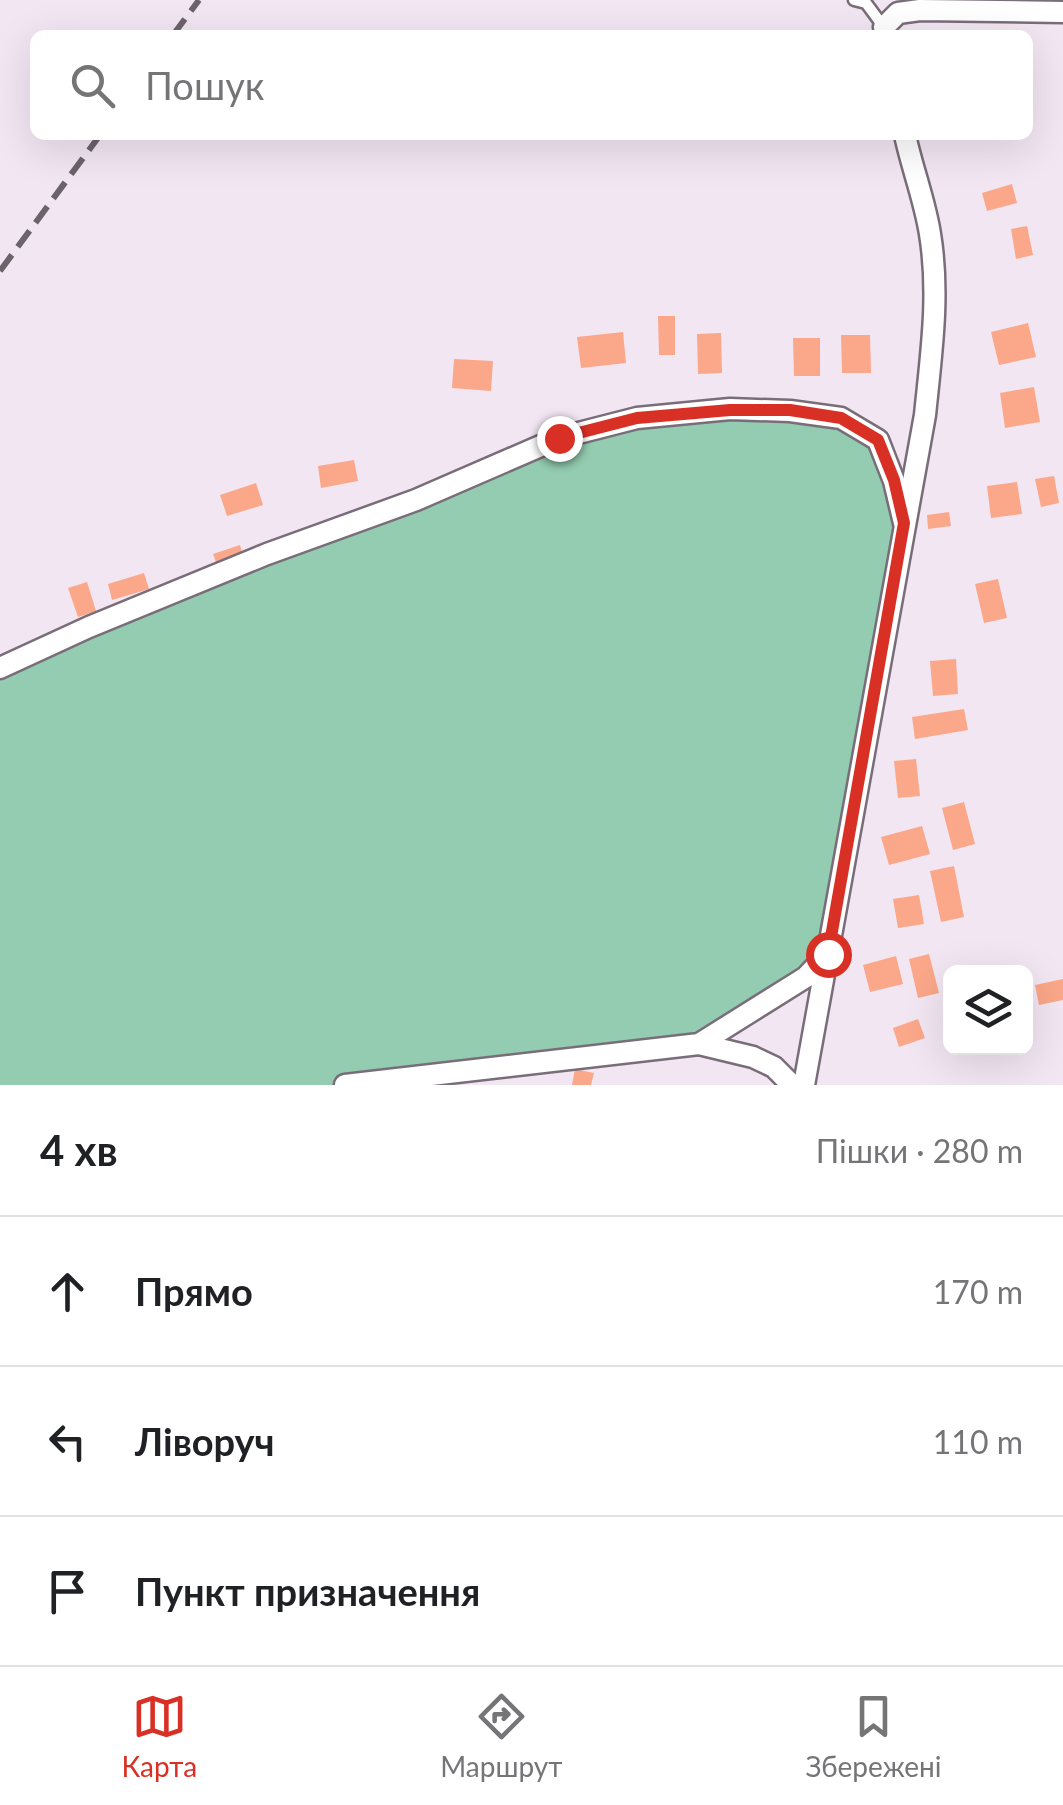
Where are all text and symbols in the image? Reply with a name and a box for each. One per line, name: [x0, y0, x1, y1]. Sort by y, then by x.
search box: [30, 30, 1033, 140]
icon: search: [65, 58, 120, 113]
text: Пошук: [145, 62, 264, 108]
route end: [537, 416, 583, 462]
route start: [806, 932, 852, 978]
map controls: [943, 965, 1033, 1055]
button: layers: [943, 965, 1033, 1055]
text: 4 хв: [40, 1125, 118, 1175]
text: Пішки · 280 m: [816, 1131, 1023, 1170]
icon: ahead: [40, 1264, 95, 1319]
text: Прямо: [135, 1268, 253, 1314]
text: 170 m: [933, 1272, 1023, 1311]
icon: left: [40, 1414, 95, 1469]
text: Ліворуч: [135, 1418, 275, 1464]
text: 110 m: [933, 1422, 1023, 1461]
icon: arrive: [40, 1564, 95, 1619]
text: Пункт призначення: [135, 1568, 480, 1614]
tab: Карта: [122, 1689, 197, 1783]
tab: Маршрут: [440, 1689, 562, 1783]
tab: Збережені: [805, 1689, 941, 1783]

